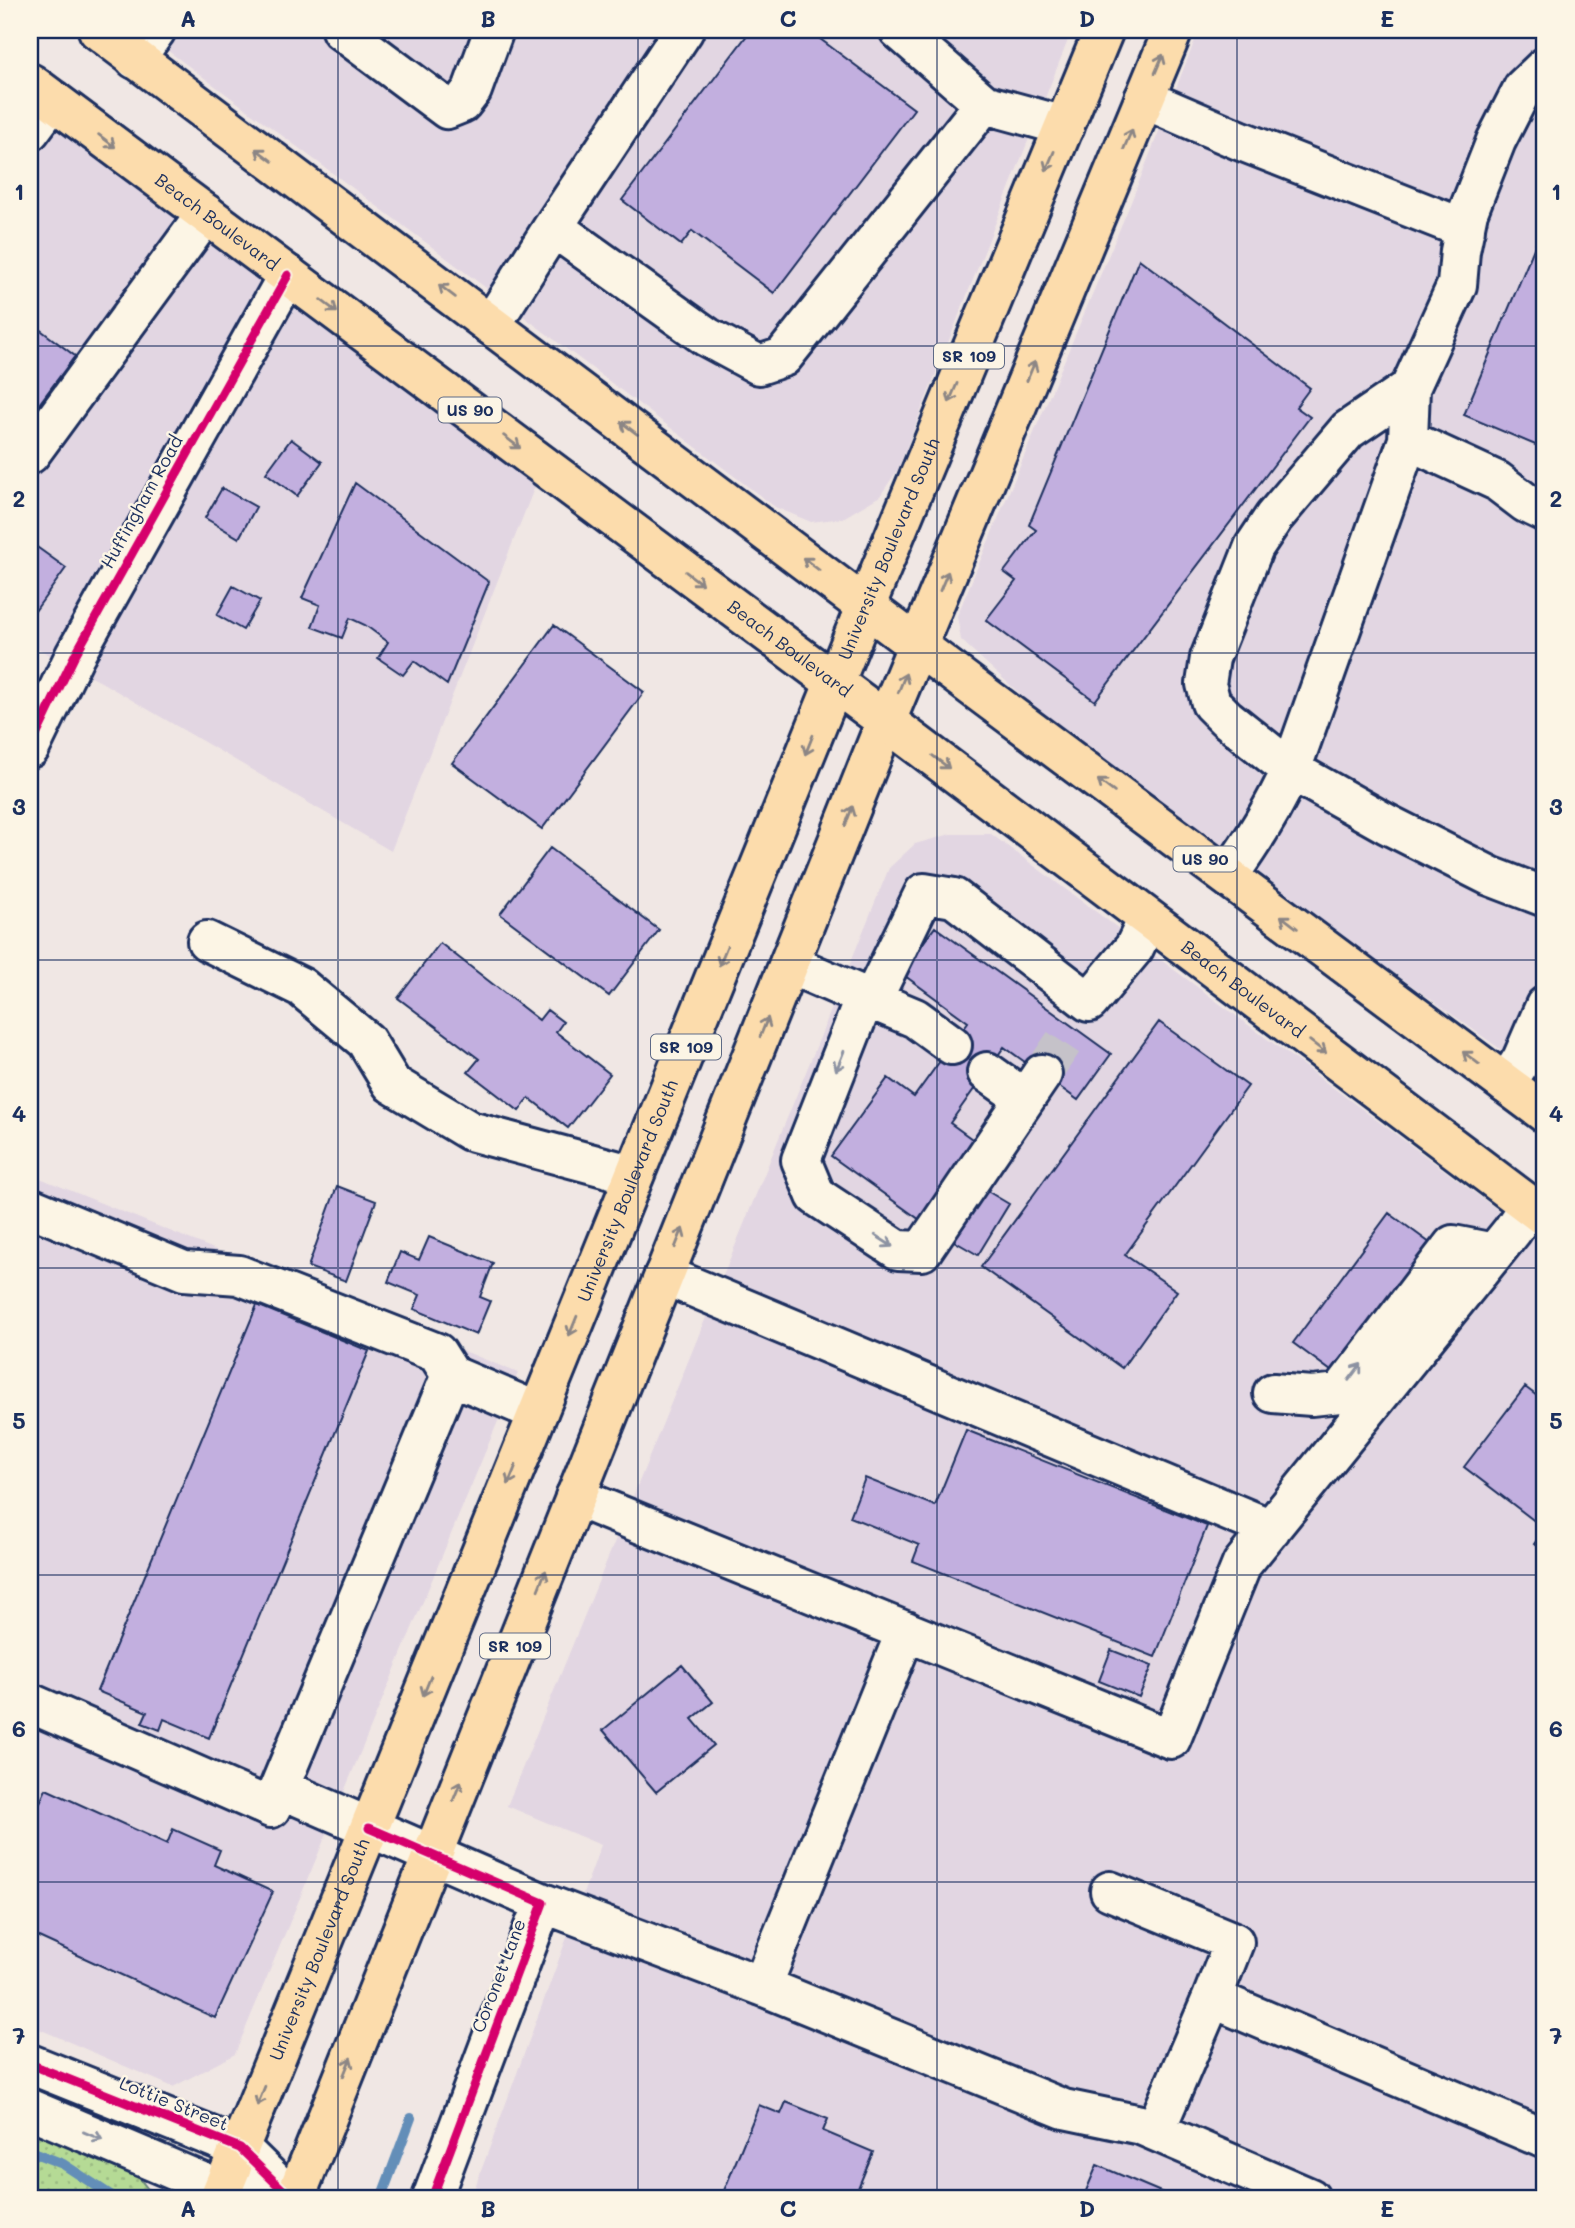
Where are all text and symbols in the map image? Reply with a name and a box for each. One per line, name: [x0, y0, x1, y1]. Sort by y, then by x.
text: A: [180, 3, 196, 33]
text: B: [480, 3, 496, 33]
text: C: [779, 3, 797, 33]
text: D: [1079, 3, 1095, 33]
text: E: [1380, 3, 1394, 33]
one-way arrow: [1153, 54, 1166, 76]
one-way arrow: [1122, 128, 1135, 150]
one-way arrow: [97, 133, 116, 148]
one-way arrow: [256, 148, 274, 163]
one-way arrow: [1043, 149, 1056, 171]
street label: Beach Boulevard: [151, 167, 284, 275]
text: 1: [14, 176, 24, 206]
text: 1: [1551, 176, 1561, 206]
one-way arrow: [438, 284, 457, 299]
one-way arrow: [319, 298, 338, 313]
road number: SR 109: [934, 344, 1004, 368]
one-way arrow: [1025, 361, 1038, 383]
one-way arrow: [946, 382, 959, 404]
road number: US 90: [438, 398, 502, 422]
one-way arrow: [620, 420, 639, 435]
street label: Huffingham Road: [95, 431, 188, 572]
one-way arrow: [502, 434, 520, 449]
street label: University Boulevard South: [832, 434, 945, 663]
text: 2: [13, 483, 25, 513]
text: 2: [1550, 483, 1562, 513]
one-way arrow: [802, 557, 821, 571]
one-way arrow: [684, 570, 703, 585]
one-way arrow: [938, 571, 951, 593]
street label: Beach Boulevard: [723, 594, 857, 702]
one-way arrow: [896, 673, 909, 694]
one-way arrow: [801, 734, 814, 756]
one-way arrow: [931, 755, 950, 770]
one-way arrow: [1097, 779, 1116, 793]
text: 3: [12, 791, 26, 821]
text: 3: [1549, 791, 1563, 821]
one-way arrow: [843, 805, 856, 827]
road number: US 90: [1174, 846, 1236, 872]
one-way arrow: [1280, 914, 1299, 929]
street label: Beach Boulevard: [1177, 934, 1310, 1043]
one-way arrow: [716, 945, 729, 967]
one-way arrow: [758, 1017, 771, 1038]
road number: SR 109: [651, 1035, 721, 1060]
one-way arrow: [1309, 1039, 1327, 1054]
one-way arrow: [832, 1049, 845, 1071]
one-way arrow: [1462, 1050, 1481, 1065]
street label: University Boulevard South: [571, 1076, 683, 1305]
text: 4: [12, 1098, 26, 1128]
text: 4: [1549, 1098, 1563, 1128]
one-way arrow: [674, 1228, 687, 1249]
one-way arrow: [874, 1234, 893, 1248]
one-way arrow: [566, 1315, 579, 1336]
one-way arrow: [1348, 1364, 1363, 1382]
text: 5: [12, 1405, 26, 1435]
text: 5: [1549, 1405, 1563, 1435]
one-way arrow: [505, 1464, 518, 1486]
one-way arrow: [536, 1570, 549, 1592]
road number: SR 109: [480, 1634, 550, 1658]
one-way arrow: [419, 1675, 432, 1697]
text: 6: [12, 1713, 26, 1743]
text: 6: [1549, 1713, 1563, 1743]
one-way arrow: [451, 1781, 464, 1803]
street label: University Boulevard South: [263, 1835, 375, 2064]
street label: Coronet Lane: [465, 1915, 531, 2036]
text: 7: [13, 2020, 26, 2050]
text: 7: [1550, 2020, 1563, 2050]
one-way arrow: [342, 2056, 355, 2078]
street label: Lottie Street: [116, 2070, 233, 2136]
one-way arrow: [254, 2084, 267, 2106]
one-way arrow: [81, 2130, 103, 2143]
text: A: [180, 2193, 196, 2223]
text: B: [480, 2193, 496, 2223]
text: C: [779, 2193, 797, 2223]
text: D: [1079, 2193, 1095, 2223]
text: E: [1380, 2193, 1394, 2223]

